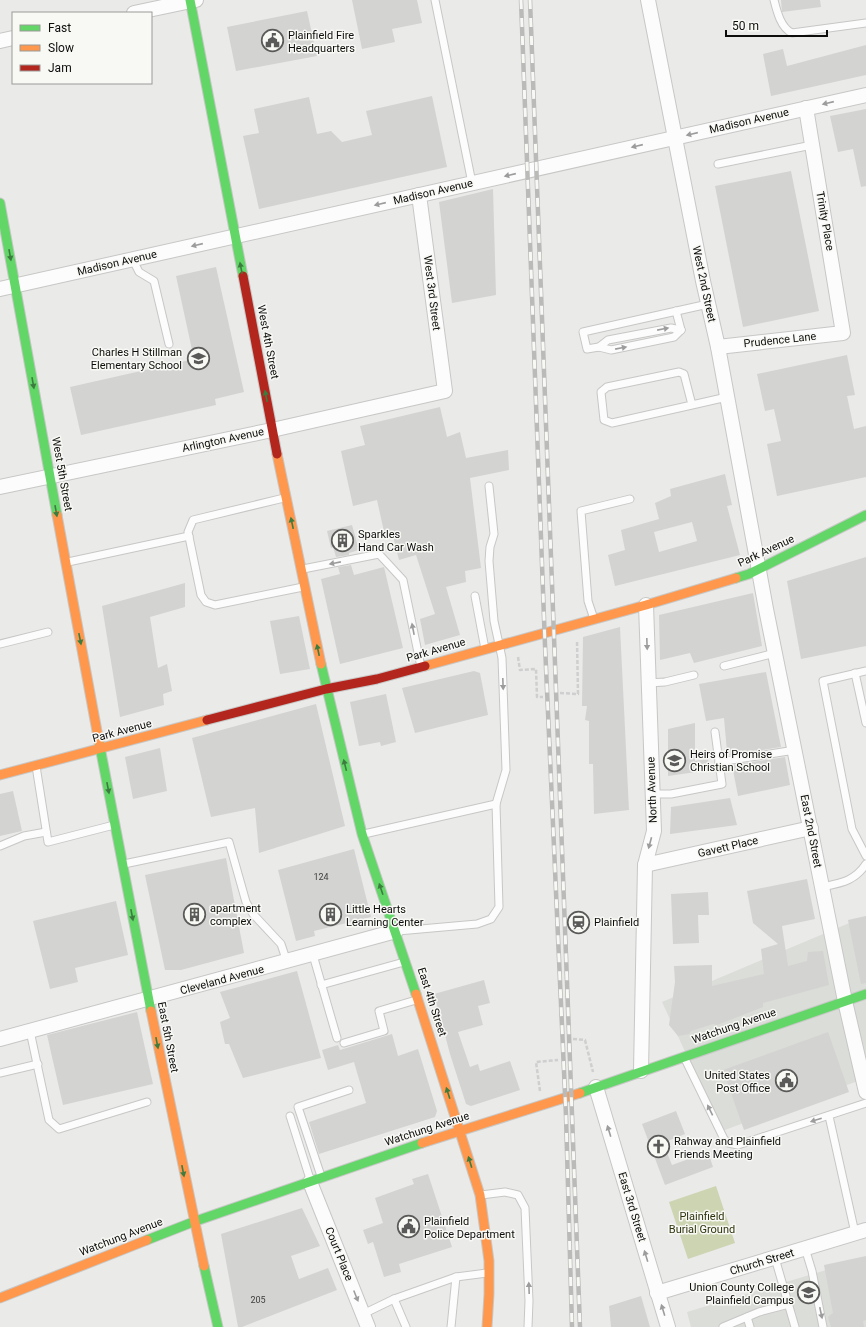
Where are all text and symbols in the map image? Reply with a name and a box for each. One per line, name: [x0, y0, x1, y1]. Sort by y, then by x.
legend: [12, 12, 152, 84]
scale bar: [726, 12, 827, 38]
text: 50 m: [732, 19, 759, 33]
text: Fast: [48, 21, 71, 35]
public building icon: Plainfield Fire Headquarters: [259, 28, 285, 54]
place label: Plainfield Fire Headquarters: [288, 29, 355, 55]
text: Slow: [48, 41, 74, 55]
text: Jam: [48, 61, 72, 75]
one-way arrow: [822, 101, 834, 107]
street label: Madison Avenue: [708, 105, 790, 136]
one-way arrow: [686, 131, 698, 137]
one-way arrow: [631, 144, 643, 150]
one-way arrow: [504, 172, 516, 178]
street label: Madison Avenue: [392, 176, 474, 207]
street label: Trinity Place: [813, 190, 837, 252]
one-way arrow: [373, 202, 386, 208]
one-way arrow: [191, 243, 204, 249]
street label: West 2nd Street: [690, 245, 719, 324]
street label: Madison Avenue: [76, 247, 158, 278]
one-way arrow: [7, 249, 13, 261]
street label: West 3rd Street: [421, 255, 443, 331]
one-way arrow: [238, 262, 244, 274]
street label: West 4th Street: [254, 304, 282, 380]
one-way arrow: [657, 326, 669, 332]
street label: Prudence Lane: [743, 330, 817, 350]
one-way arrow: [615, 344, 628, 350]
school or university icon: Charles H Stillman Elementary School: [185, 345, 211, 371]
place label: Charles H Stillman Elementary School: [91, 346, 182, 372]
one-way arrow: [30, 377, 36, 389]
one-way arrow: [263, 390, 269, 402]
street label: Arlington Avenue: [181, 425, 265, 455]
street label: West 5th Street: [49, 436, 75, 512]
one-way arrow: [53, 505, 59, 517]
one-way arrow: [288, 517, 294, 529]
building icon: Sparkles Hand Car Wash: [330, 527, 356, 553]
place label: Sparkles Hand Car Wash: [358, 528, 434, 554]
street label: Park Avenue: [736, 532, 796, 570]
one-way arrow: [329, 560, 341, 566]
one-way arrow: [410, 622, 416, 635]
one-way arrow: [77, 632, 83, 645]
street label: Park Avenue: [405, 635, 467, 665]
one-way arrow: [644, 638, 650, 651]
one-way arrow: [315, 644, 321, 657]
one-way arrow: [500, 678, 507, 690]
street label: Park Avenue: [91, 717, 153, 745]
school or university icon: Heirs of Promise Christian School: [661, 747, 687, 773]
place label: Heirs of Promise Christian School: [690, 748, 772, 774]
street label: North Avenue: [644, 756, 660, 823]
one-way arrow: [342, 759, 348, 771]
one-way arrow: [105, 782, 111, 794]
street label: East 2nd Street: [798, 793, 825, 869]
street label: Gavett Place: [697, 834, 760, 860]
one-way arrow: [647, 837, 653, 849]
house number: 124: [313, 872, 329, 882]
one-way arrow: [378, 883, 384, 895]
building icon: apartment complex: [182, 901, 208, 927]
place label: apartment complex: [210, 902, 261, 928]
building icon: Little Hearts Learning Center: [317, 902, 343, 928]
place label: Little Hearts Learning Center: [346, 903, 424, 929]
one-way arrow: [130, 909, 136, 922]
station icon: Plainfield: [565, 909, 591, 935]
place label: Plainfield: [594, 916, 639, 929]
street label: Cleveland Avenue: [179, 963, 266, 997]
street label: East 4th Street: [415, 966, 449, 1039]
street label: East 5th Street: [155, 1001, 181, 1074]
street label: Watchung Avenue: [690, 1005, 778, 1046]
one-way arrow: [154, 1037, 160, 1049]
public building icon: United States Post Office: [773, 1068, 799, 1094]
place label: United States Post Office: [705, 1069, 770, 1095]
one-way arrow: [445, 1086, 451, 1098]
one-way arrow: [707, 1104, 713, 1116]
street label: Watchung Avenue: [383, 1109, 471, 1149]
one-way arrow: [810, 1117, 822, 1123]
one-way arrow: [606, 1125, 612, 1137]
church icon: Rahway and Plainfield Friends Meeting: [645, 1134, 671, 1160]
place label: Rahway and Plainfield Friends Meeting: [674, 1135, 781, 1161]
one-way arrow: [467, 1156, 473, 1168]
one-way arrow: [180, 1164, 186, 1177]
street label: East 3rd Street: [615, 1171, 649, 1244]
park label: Plainfield Burial Ground: [669, 1210, 735, 1236]
public building icon: Plainfield Police Department: [396, 1214, 422, 1240]
street label: Watchung Avenue: [78, 1215, 165, 1259]
place label: Plainfield Police Department: [424, 1215, 515, 1241]
street label: Court Place: [322, 1225, 356, 1283]
street label: Church Street: [728, 1246, 796, 1278]
one-way arrow: [643, 1250, 649, 1262]
school or university icon: Union County College Plainfield Campus: [796, 1280, 822, 1306]
one-way arrow: [526, 1281, 532, 1294]
place label: Union County College Plainfield Campus: [689, 1281, 794, 1307]
one-way arrow: [353, 1290, 359, 1302]
house number: 205: [250, 1295, 266, 1305]
one-way arrow: [660, 1304, 666, 1316]
one-way arrow: [819, 1307, 825, 1319]

